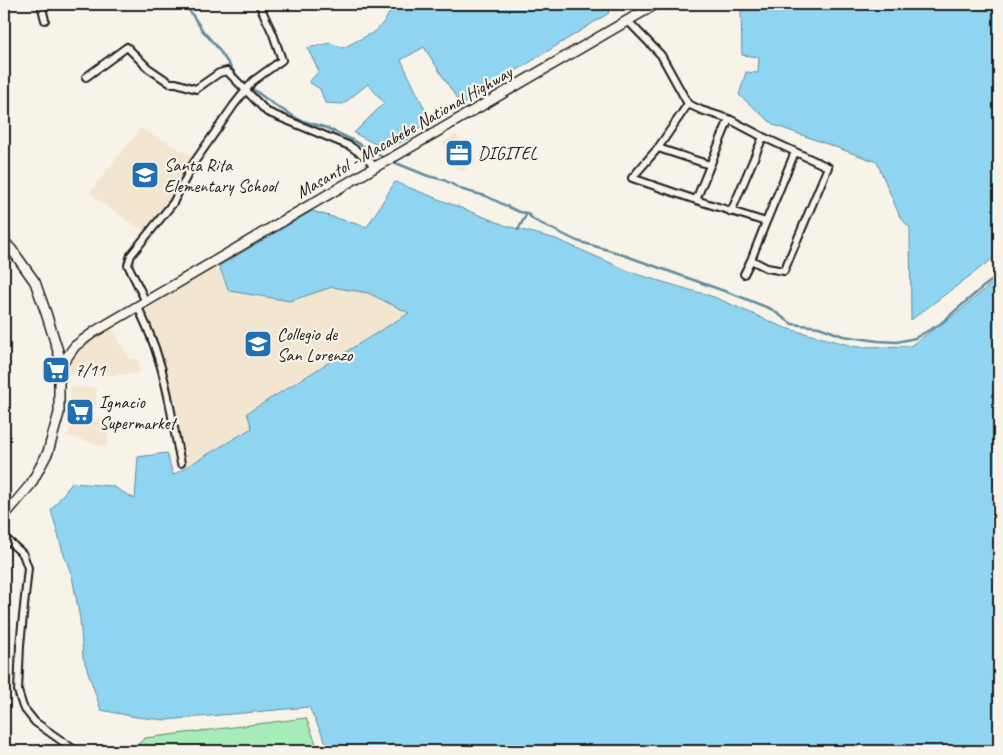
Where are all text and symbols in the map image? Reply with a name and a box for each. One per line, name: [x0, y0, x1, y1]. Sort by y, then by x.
street label: Masantol - Macabebe National Highway: [292, 60, 518, 203]
office icon: DIGITEL: [444, 138, 474, 168]
place label: DIGITEL: [478, 142, 539, 164]
place label: Santa Rita Elementary School: [164, 154, 279, 197]
school or university icon: Santa Rita Elementary School: [130, 160, 160, 190]
place label: Collegio de San Lorenzo: [277, 323, 354, 366]
school or university icon: Collegio de San Lorenzo: [243, 329, 273, 359]
supermarket icon: 7/11: [41, 355, 71, 385]
place label: 7/11: [75, 359, 106, 381]
place label: Ignacio Supermarket: [99, 391, 179, 434]
supermarket icon: Ignacio Supermarket: [65, 397, 95, 427]

